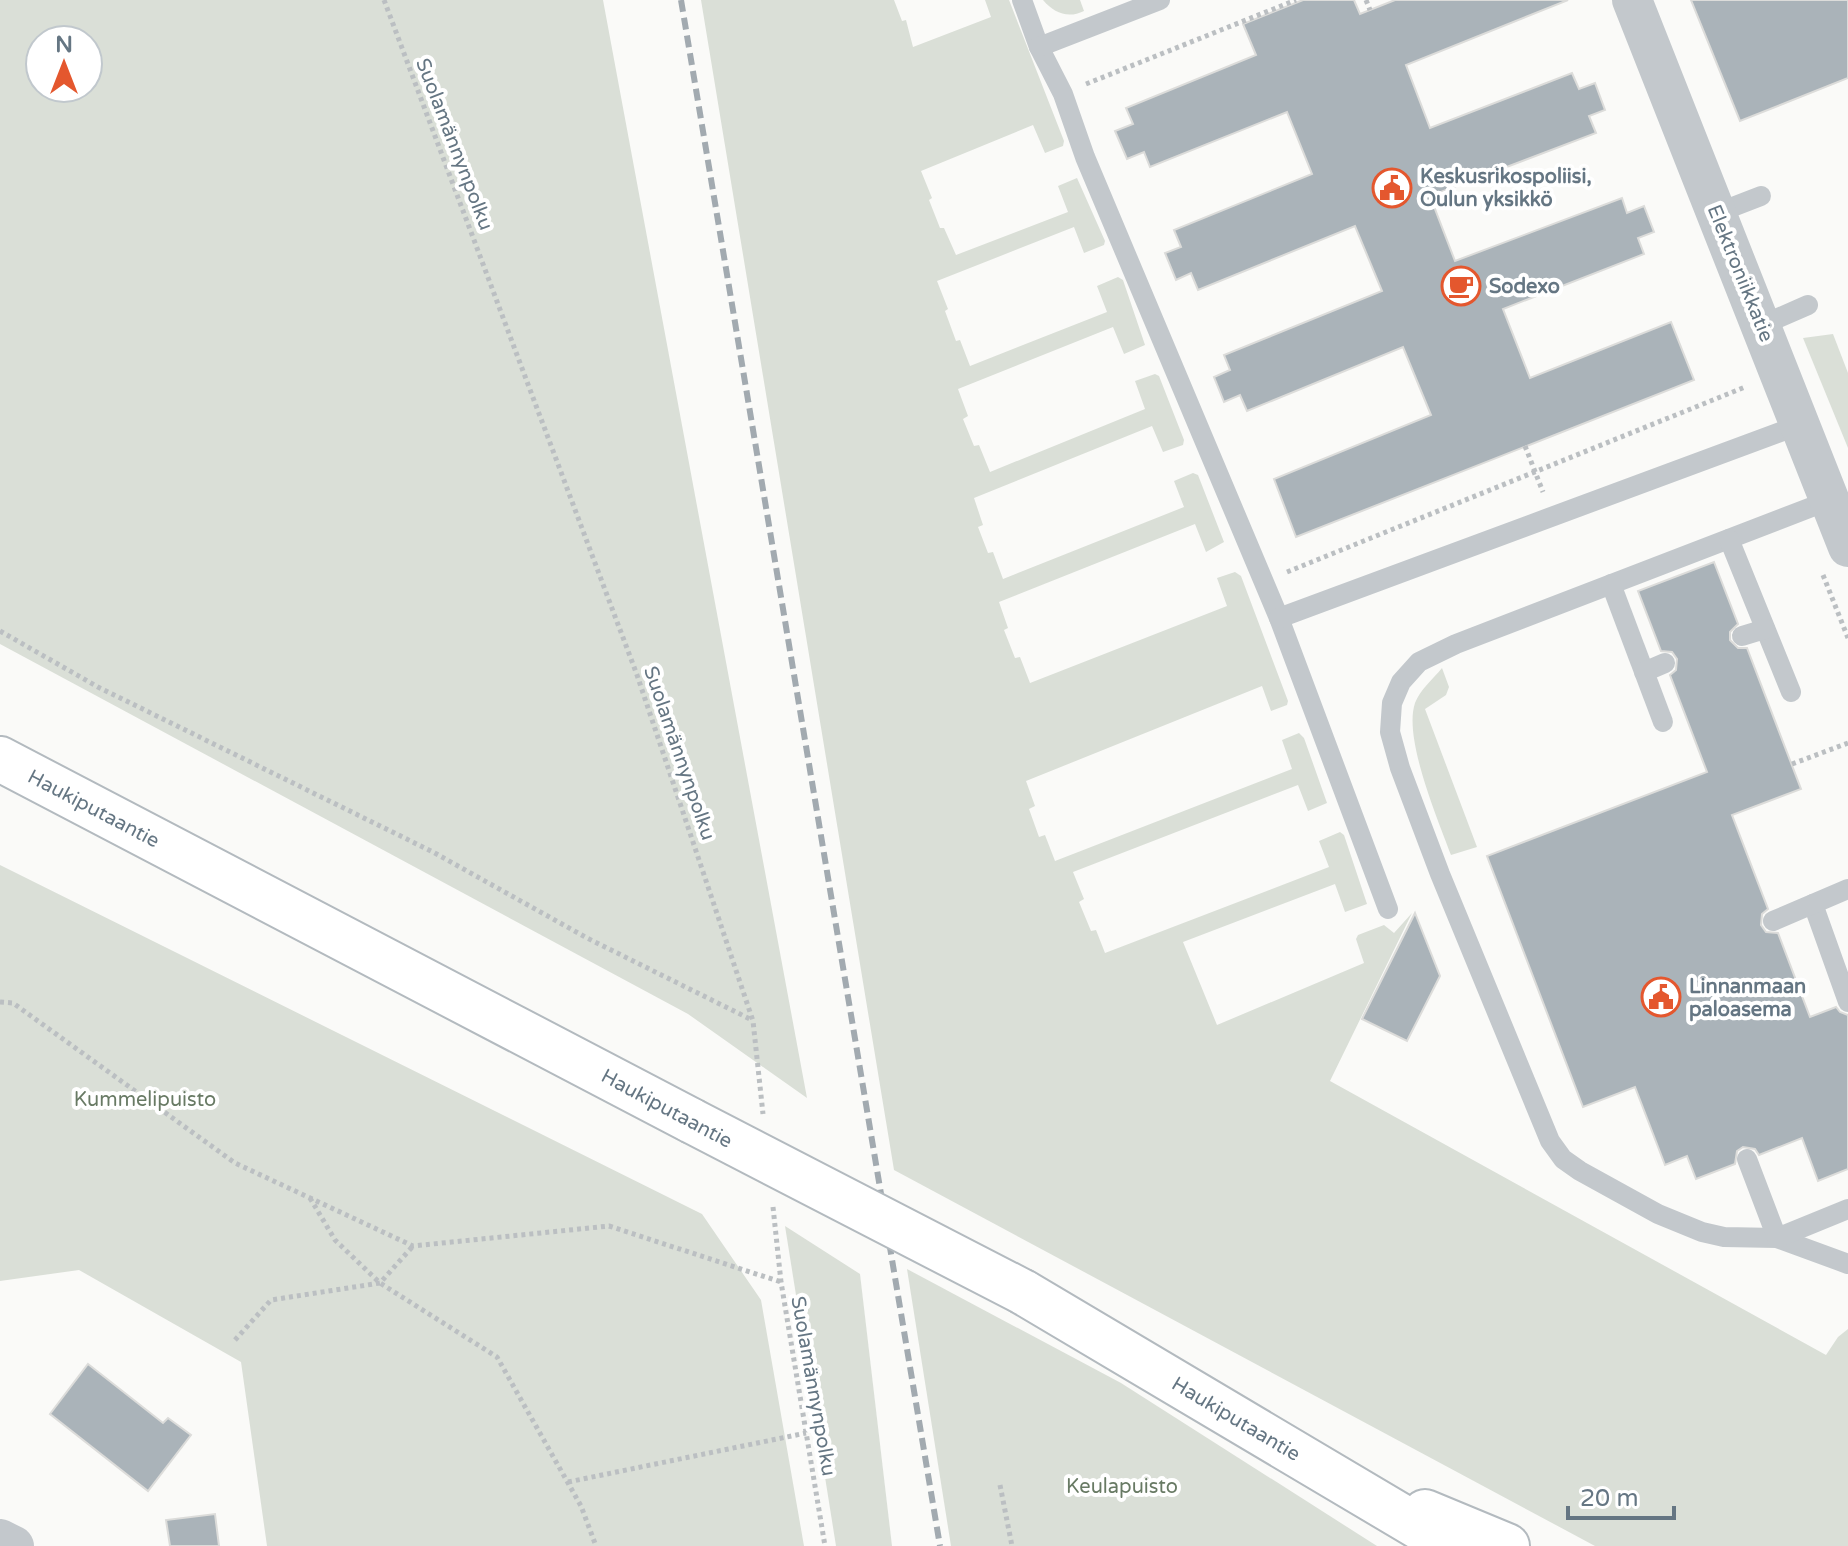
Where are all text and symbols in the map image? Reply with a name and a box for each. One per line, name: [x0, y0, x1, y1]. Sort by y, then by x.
north arrow: [24, 24, 104, 104]
text: N: [55, 32, 73, 58]
street label: Suolamännynpolku: [410, 55, 498, 234]
place label: Keskusrikospoliisi, Oulun yksikkö: [1420, 165, 1592, 212]
public building icon: Keskusrikospoliisi, Oulun yksikkö: [1371, 167, 1413, 209]
street label: Elektroniikkatie: [1702, 201, 1779, 345]
cafe icon: Sodexo: [1440, 265, 1482, 307]
place label: Sodexo: [1489, 275, 1560, 299]
street label: Suolamännynpolku: [638, 663, 720, 843]
street label: Haukiputaantie: [24, 765, 163, 853]
place label: Linnanmaan paloasema: [1689, 975, 1806, 1022]
public building icon: Linnanmaan paloasema: [1640, 976, 1682, 1018]
street label: Haukiputaantie: [597, 1064, 736, 1154]
park label: Kummelipuisto: [74, 1088, 216, 1112]
street label: Suolamännynpolku: [785, 1294, 841, 1478]
street label: Haukiputaantie: [1167, 1372, 1304, 1467]
scale bar: [1568, 1470, 1674, 1520]
park label: Keulapuisto: [1066, 1475, 1178, 1499]
text: 20 m: [1580, 1484, 1638, 1513]

